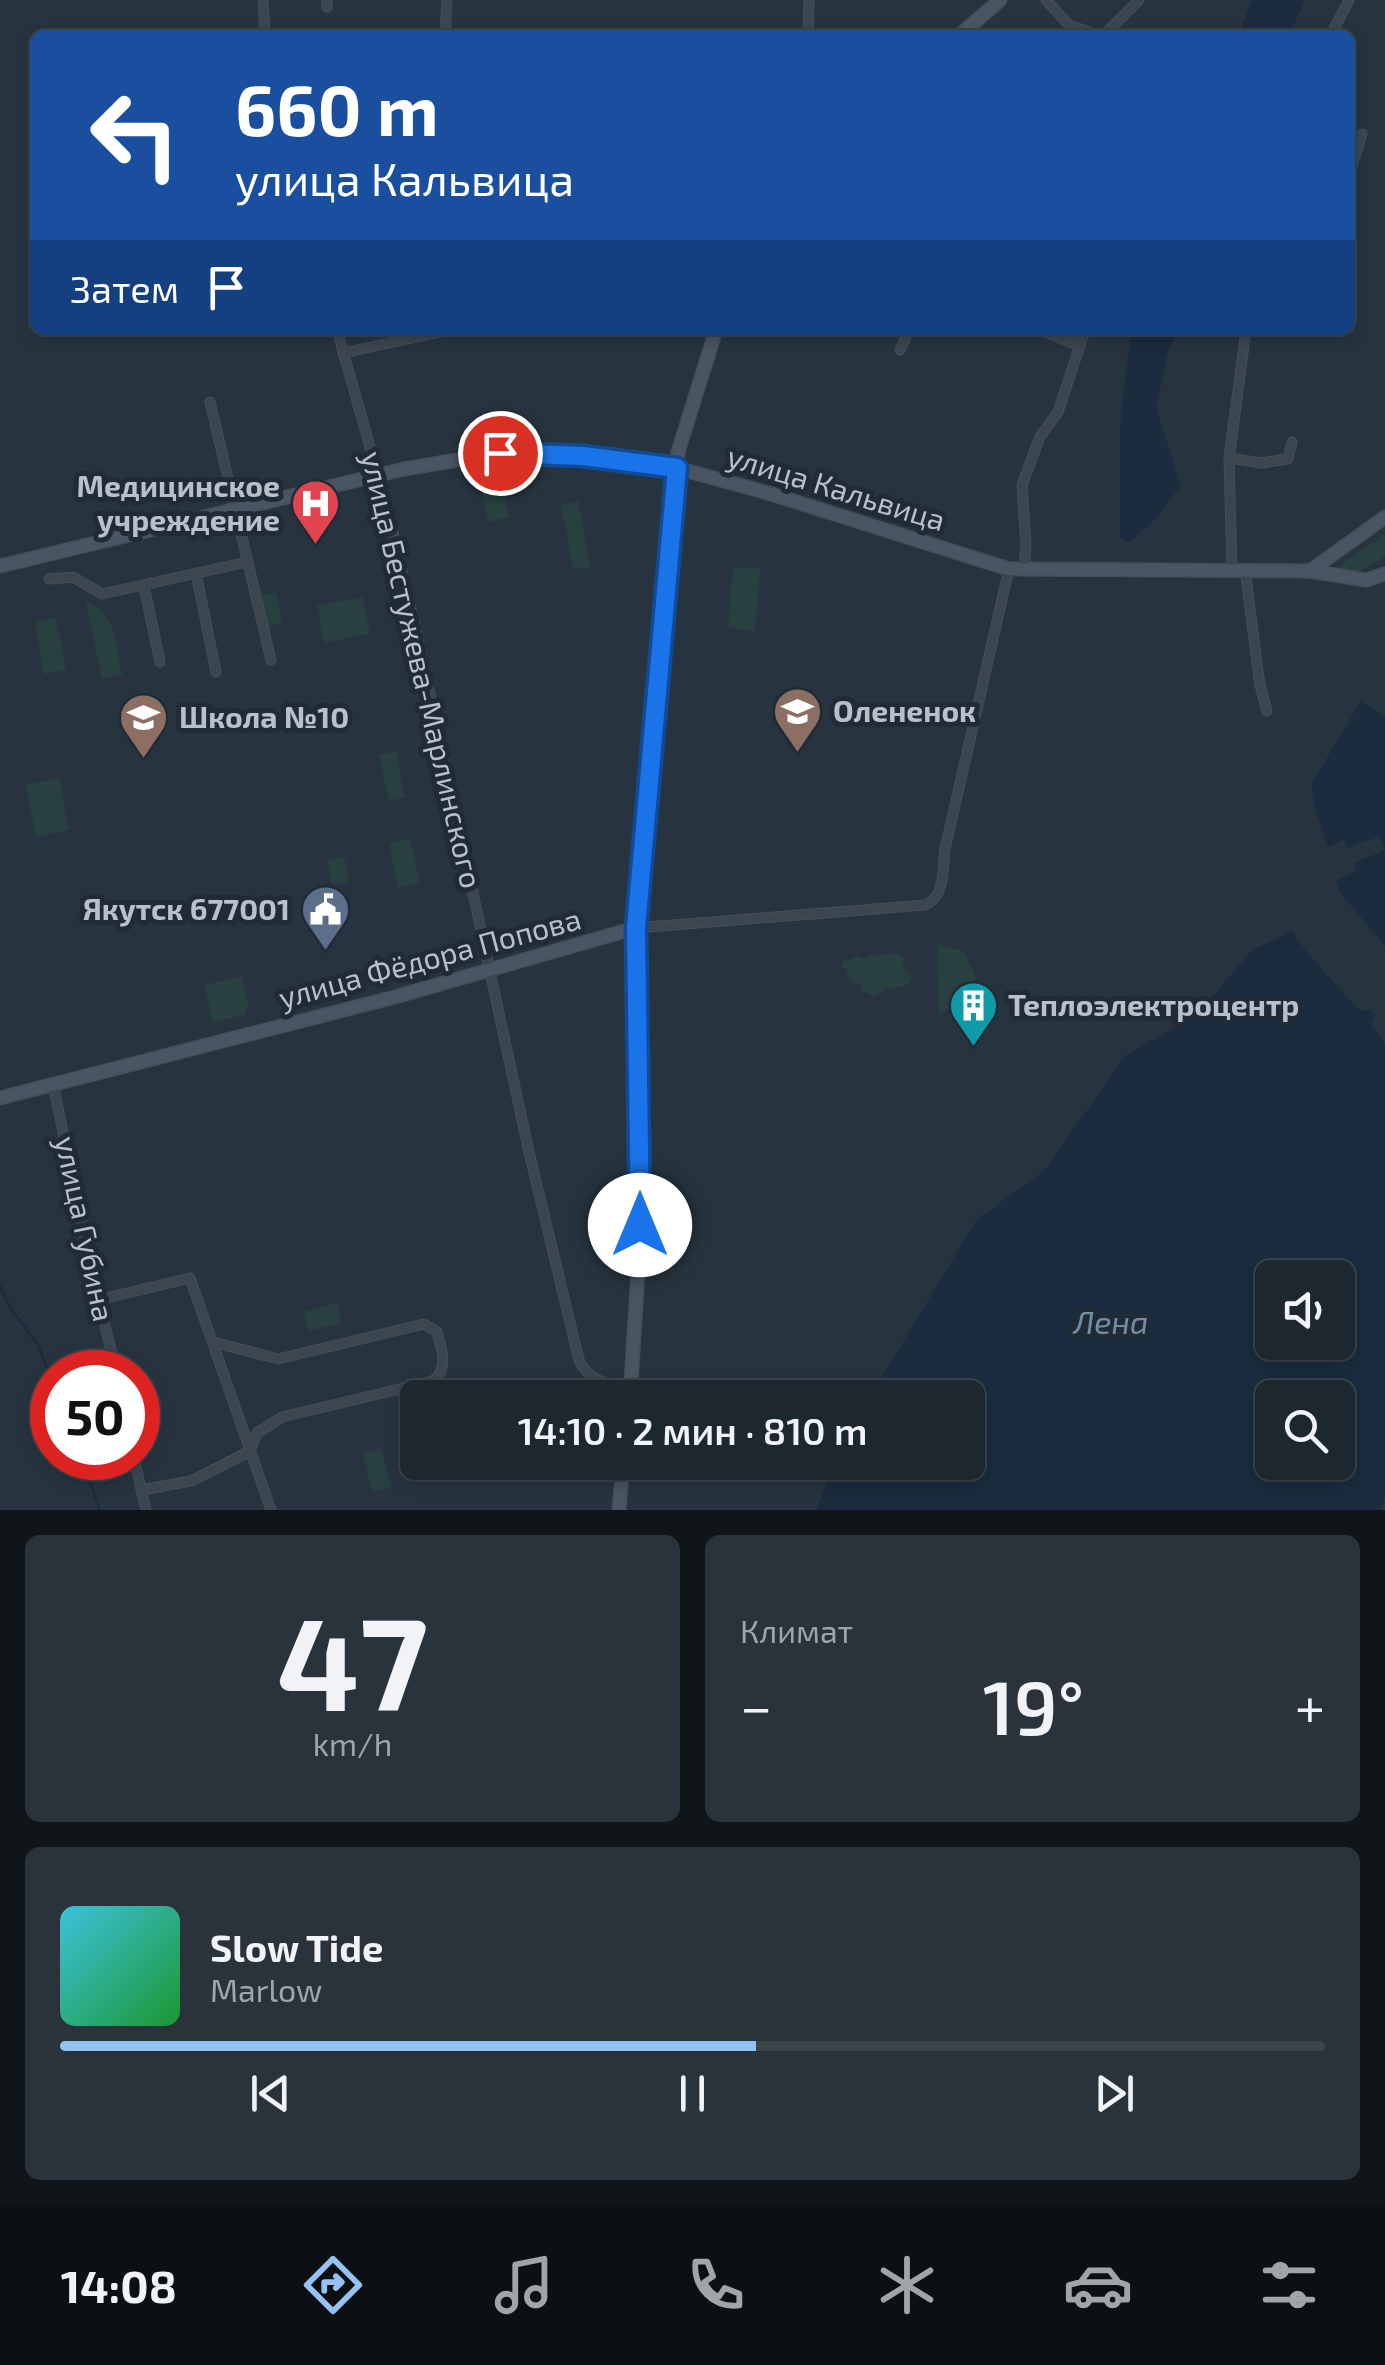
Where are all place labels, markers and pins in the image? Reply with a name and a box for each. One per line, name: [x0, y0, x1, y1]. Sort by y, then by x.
pin: [458, 411, 543, 496]
place label: Медицинское учреждение: [76, 467, 280, 538]
hospital icon: Медицинское учреждение: [289, 478, 341, 546]
school or university icon: Олененок: [772, 686, 824, 754]
school or university icon: Школа №10: [118, 692, 170, 760]
place label: Олененок: [833, 692, 976, 728]
place label: Школа №10: [179, 698, 349, 734]
public building icon: Якутск 677001: [299, 884, 351, 952]
place label: Якутск 677001: [83, 890, 290, 927]
building icon: Теплоэлектроцентр: [947, 980, 999, 1048]
place label: Теплоэлектроцентр: [1008, 986, 1299, 1022]

